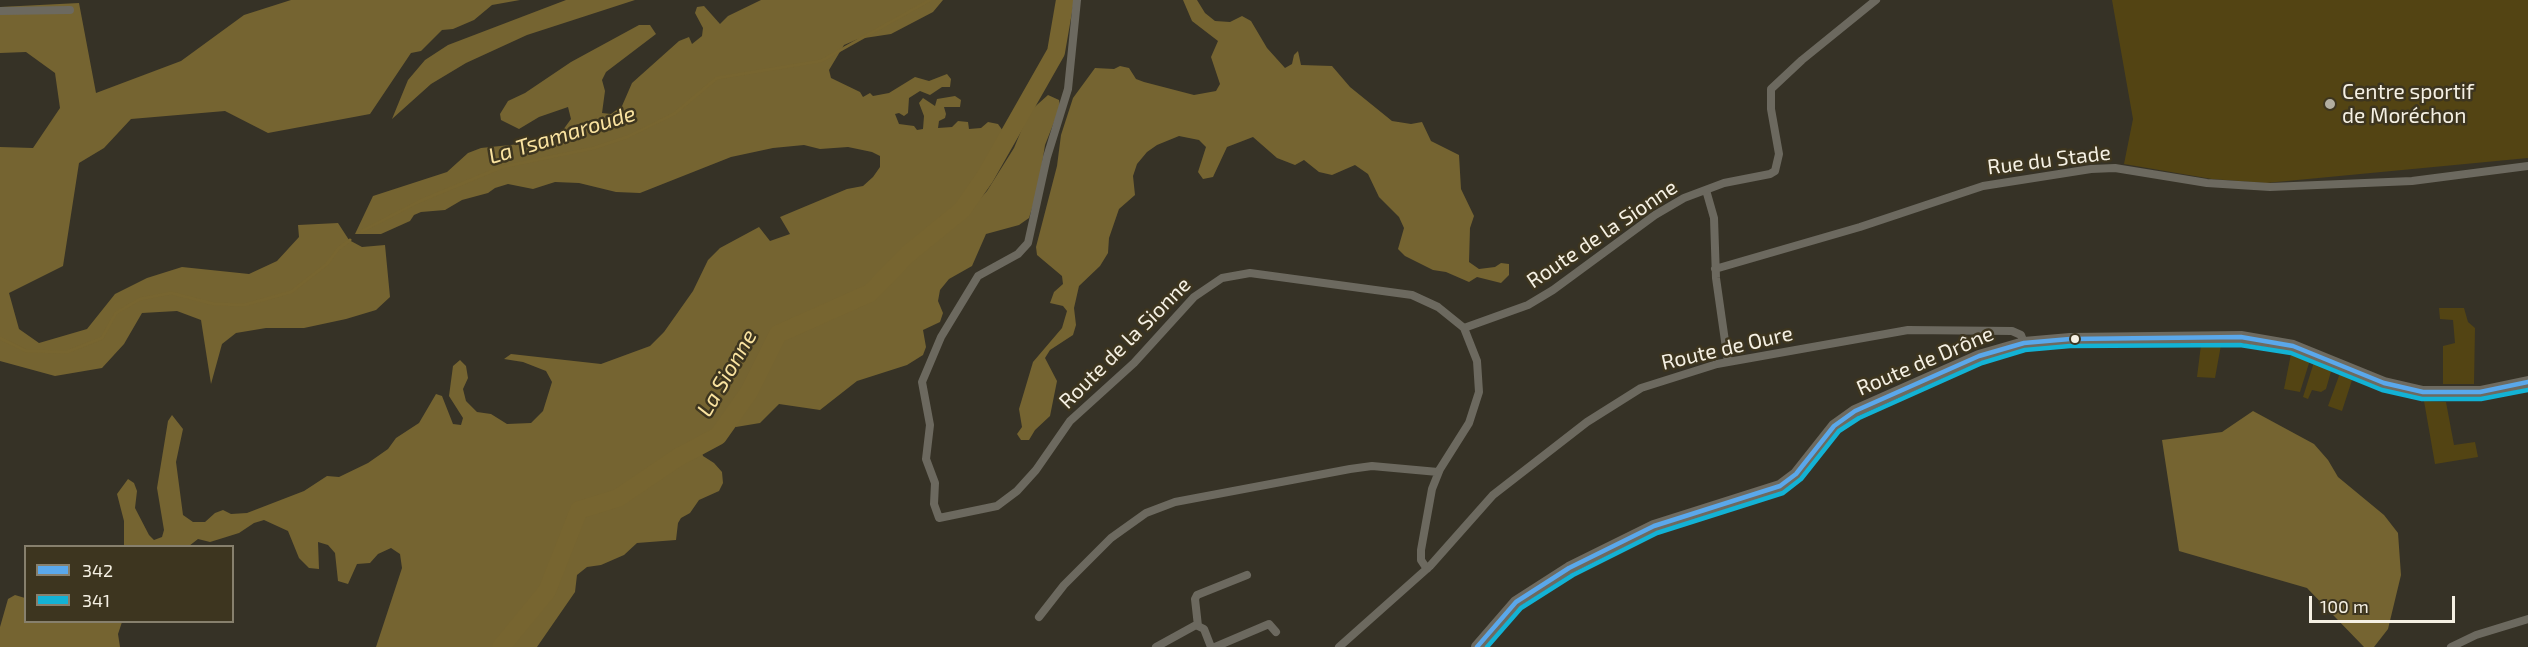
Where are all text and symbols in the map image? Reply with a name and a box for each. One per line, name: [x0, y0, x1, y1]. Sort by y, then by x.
place label: Centre sportif de Moréchon: [2342, 79, 2474, 129]
marker: Centre sportif de Moréchon: [2323, 97, 2337, 111]
water label: La Tsamaroude: [485, 100, 639, 170]
street label: Rue du Stade: [1986, 140, 2112, 180]
street label: Route de la Sionne: [1522, 174, 1682, 294]
street label: Route de la Sionne: [1054, 272, 1196, 414]
street label: Route de Oure: [1659, 321, 1795, 375]
street label: Route de Drône: [1853, 321, 1997, 401]
water label: La Sionne: [692, 325, 762, 421]
unlabelled marker: [2069, 333, 2081, 345]
legend: [24, 545, 234, 623]
text: 342: [82, 559, 113, 581]
scale bar: [2312, 584, 2458, 622]
text: 341: [82, 589, 110, 611]
text: 100 m: [2320, 595, 2369, 617]

